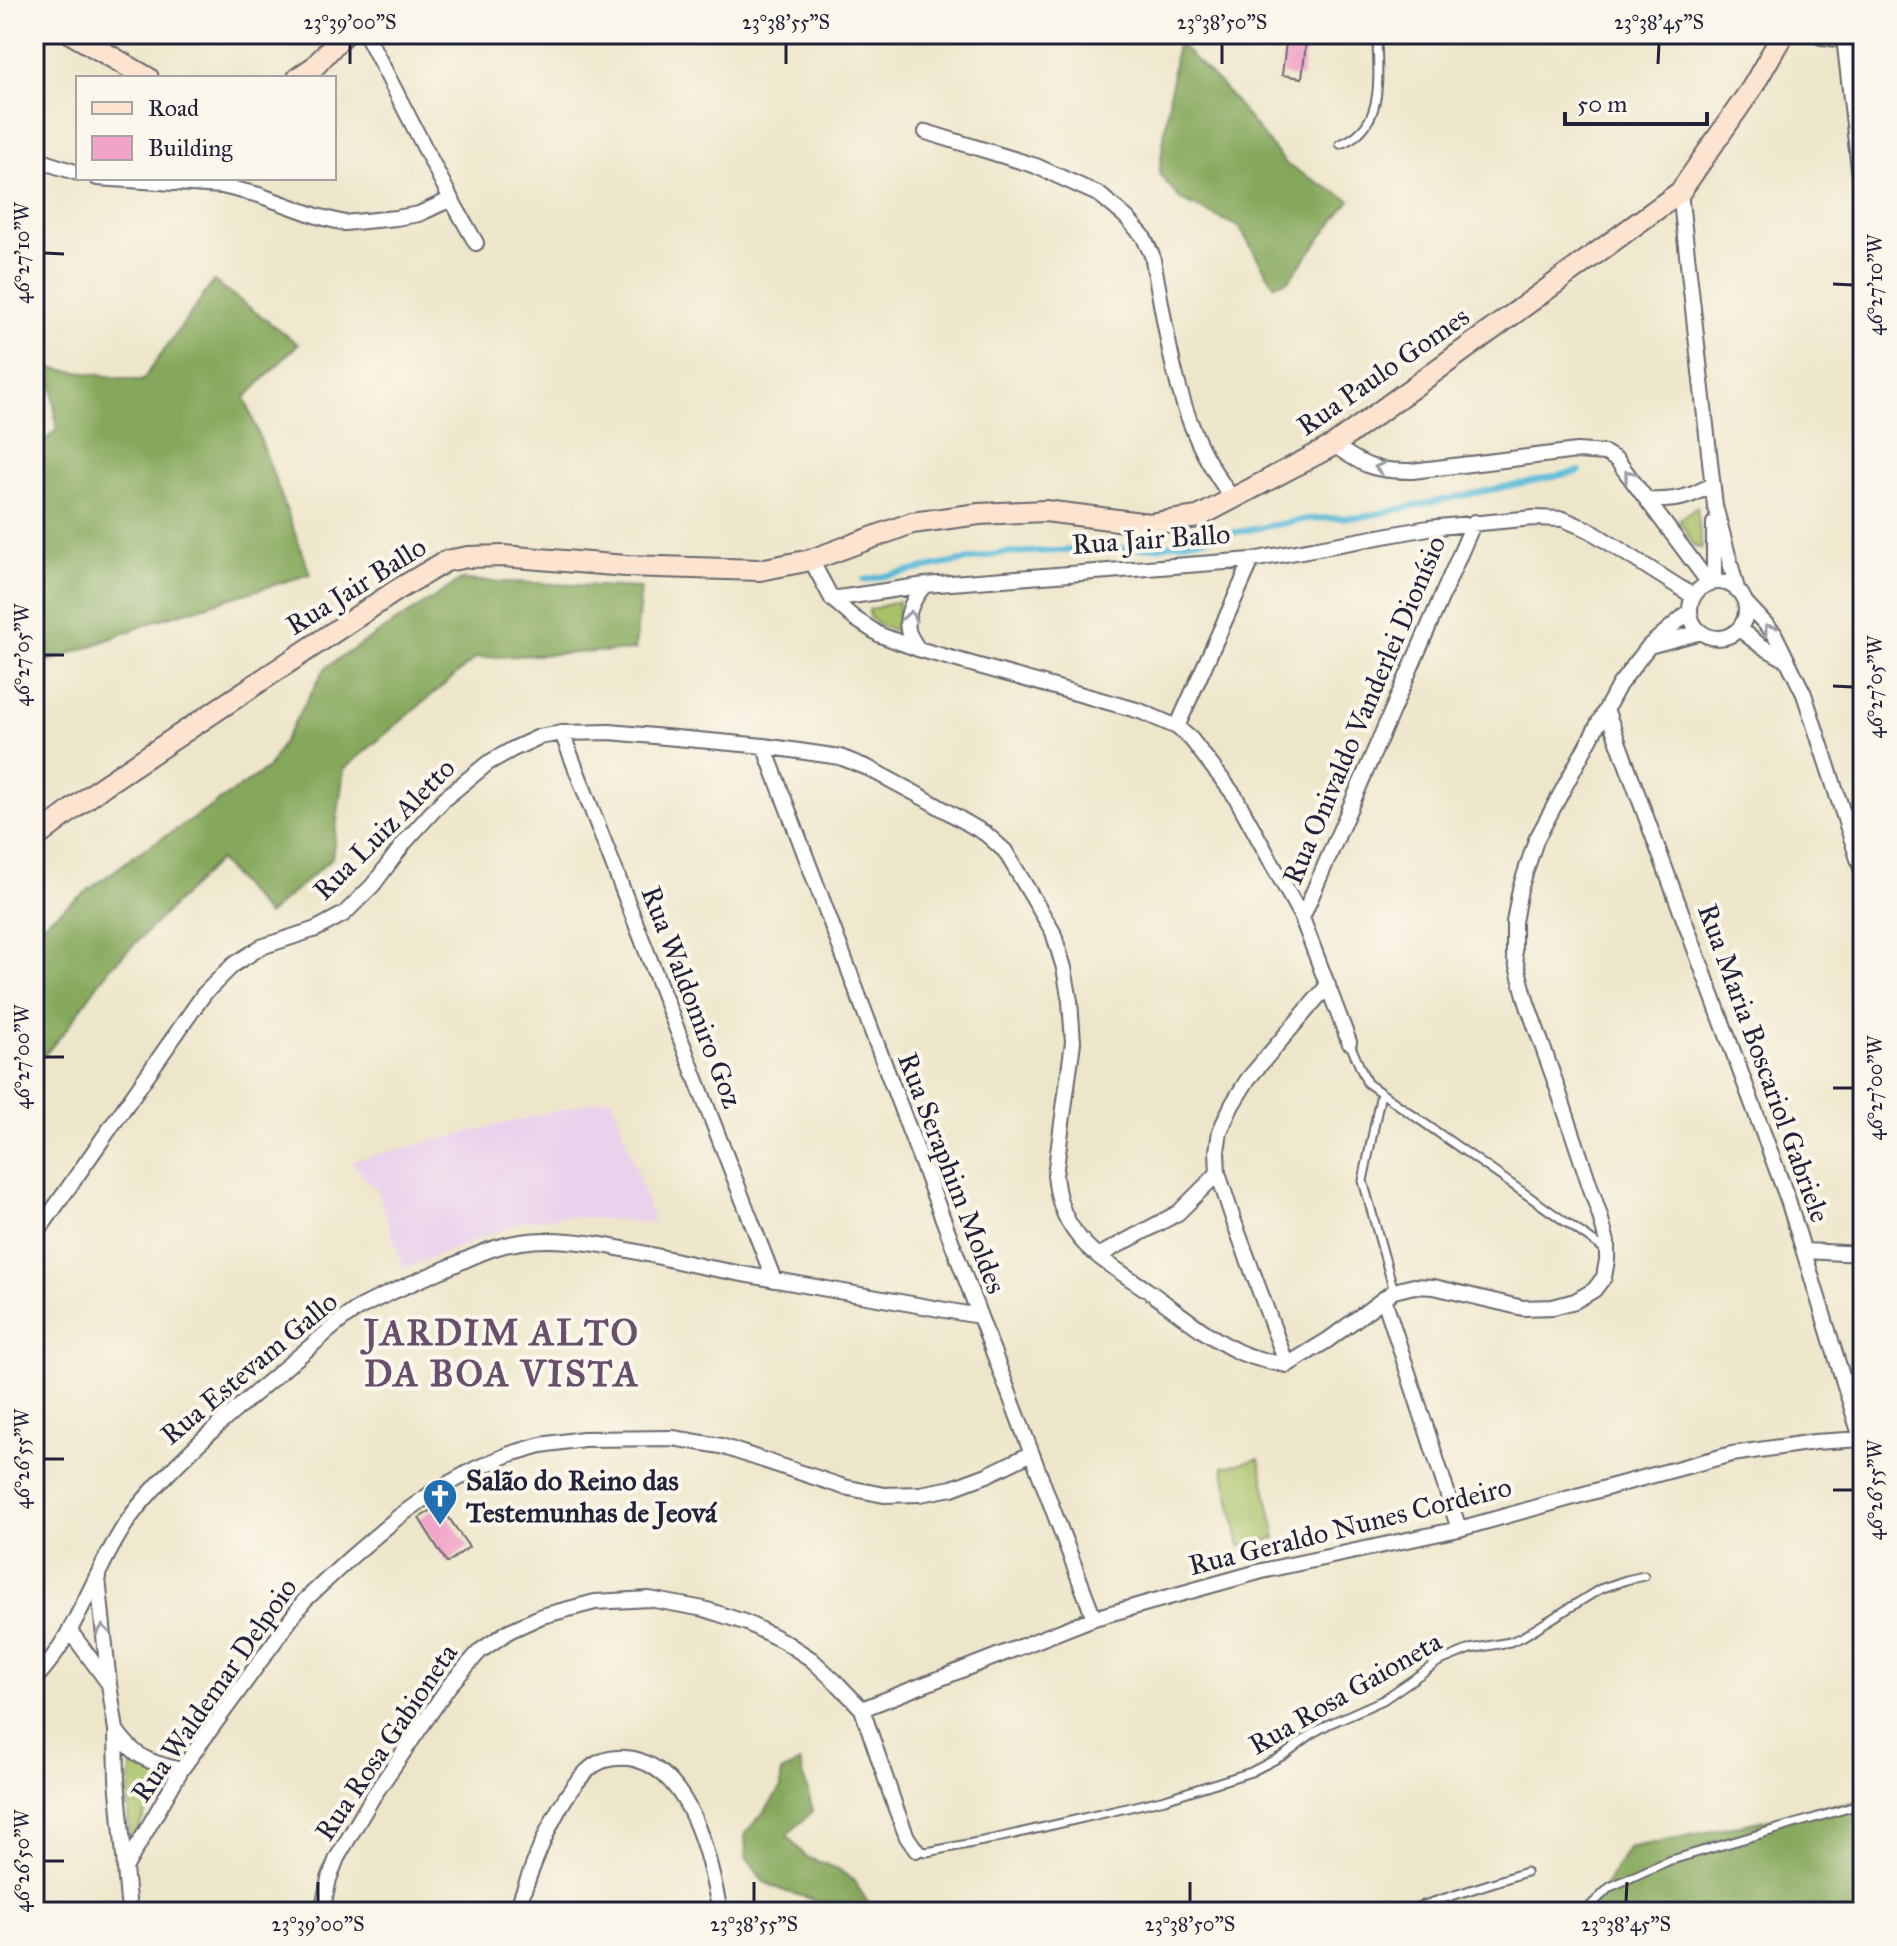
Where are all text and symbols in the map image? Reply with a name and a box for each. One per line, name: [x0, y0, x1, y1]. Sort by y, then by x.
text: 23°39'00"S: [304, 10, 396, 34]
text: 23°38'55"S: [742, 10, 830, 34]
text: 23°38'50"S: [1177, 10, 1267, 34]
text: 23°38'45"S: [1614, 10, 1704, 34]
legend: [76, 76, 336, 180]
scale bar: [1565, 76, 1707, 126]
text: 50 m: [1577, 89, 1627, 119]
text: Road: [148, 93, 199, 123]
text: Building: [148, 133, 233, 163]
text: 46°27'10"W: [10, 201, 34, 304]
text: 46°27'10"W: [1863, 233, 1887, 336]
street label: Rua Paulo Gomes: [1290, 299, 1476, 443]
one-way arrow: [1373, 460, 1387, 477]
one-way arrow: [1624, 470, 1639, 485]
street label: Rua Jair Ballo: [1071, 516, 1231, 562]
street label: Rua Jair Ballo: [279, 529, 433, 643]
street label: Rua Onivaldo Vanderlei Dionísio: [1275, 530, 1453, 890]
text: 46°27'05"W: [10, 603, 34, 706]
one-way arrow: [901, 610, 918, 623]
one-way arrow: [1765, 623, 1779, 638]
text: 46°27'05"W: [1863, 635, 1887, 738]
street label: Rua Luiz Aletto: [306, 751, 462, 907]
street label: Rua Waldomiro Goz: [634, 881, 750, 1113]
street label: Rua Maria Boscariol Gabriele: [1690, 899, 1838, 1227]
text: 46°27'00"W: [10, 1003, 34, 1110]
text: 46°27'00"W: [1863, 1034, 1887, 1141]
street label: Rua Seraphim Moldes: [890, 1048, 1014, 1298]
street label: Rua Estevam Gallo: [153, 1284, 345, 1452]
district label: JARDIM ALTO DA BOA VISTA: [360, 1311, 640, 1396]
text: 46°26'55"W: [10, 1408, 34, 1509]
text: 46°26'55"W: [1863, 1439, 1887, 1540]
place label: Salão do Reino das Testemunhas de Jeová: [466, 1463, 718, 1530]
street label: Rua Geraldo Nunes Cordeiro: [1185, 1469, 1515, 1583]
church icon: Salão do Reino das Testemunhas de Jeová: [421, 1477, 459, 1527]
street label: Rua Waldemar Delpoio: [123, 1571, 305, 1809]
one-way arrow: [95, 1623, 112, 1636]
street label: Rua Rosa Gaioneta: [1242, 1624, 1448, 1762]
street label: Rua Rosa Gabioneta: [307, 1637, 465, 1847]
text: 46°26'50"W: [10, 1809, 34, 1912]
text: 23°39'00"S: [272, 1912, 364, 1936]
text: 23°38'55"S: [710, 1912, 798, 1936]
text: 23°38'50"S: [1145, 1912, 1235, 1936]
text: 23°38'45"S: [1581, 1912, 1671, 1936]

